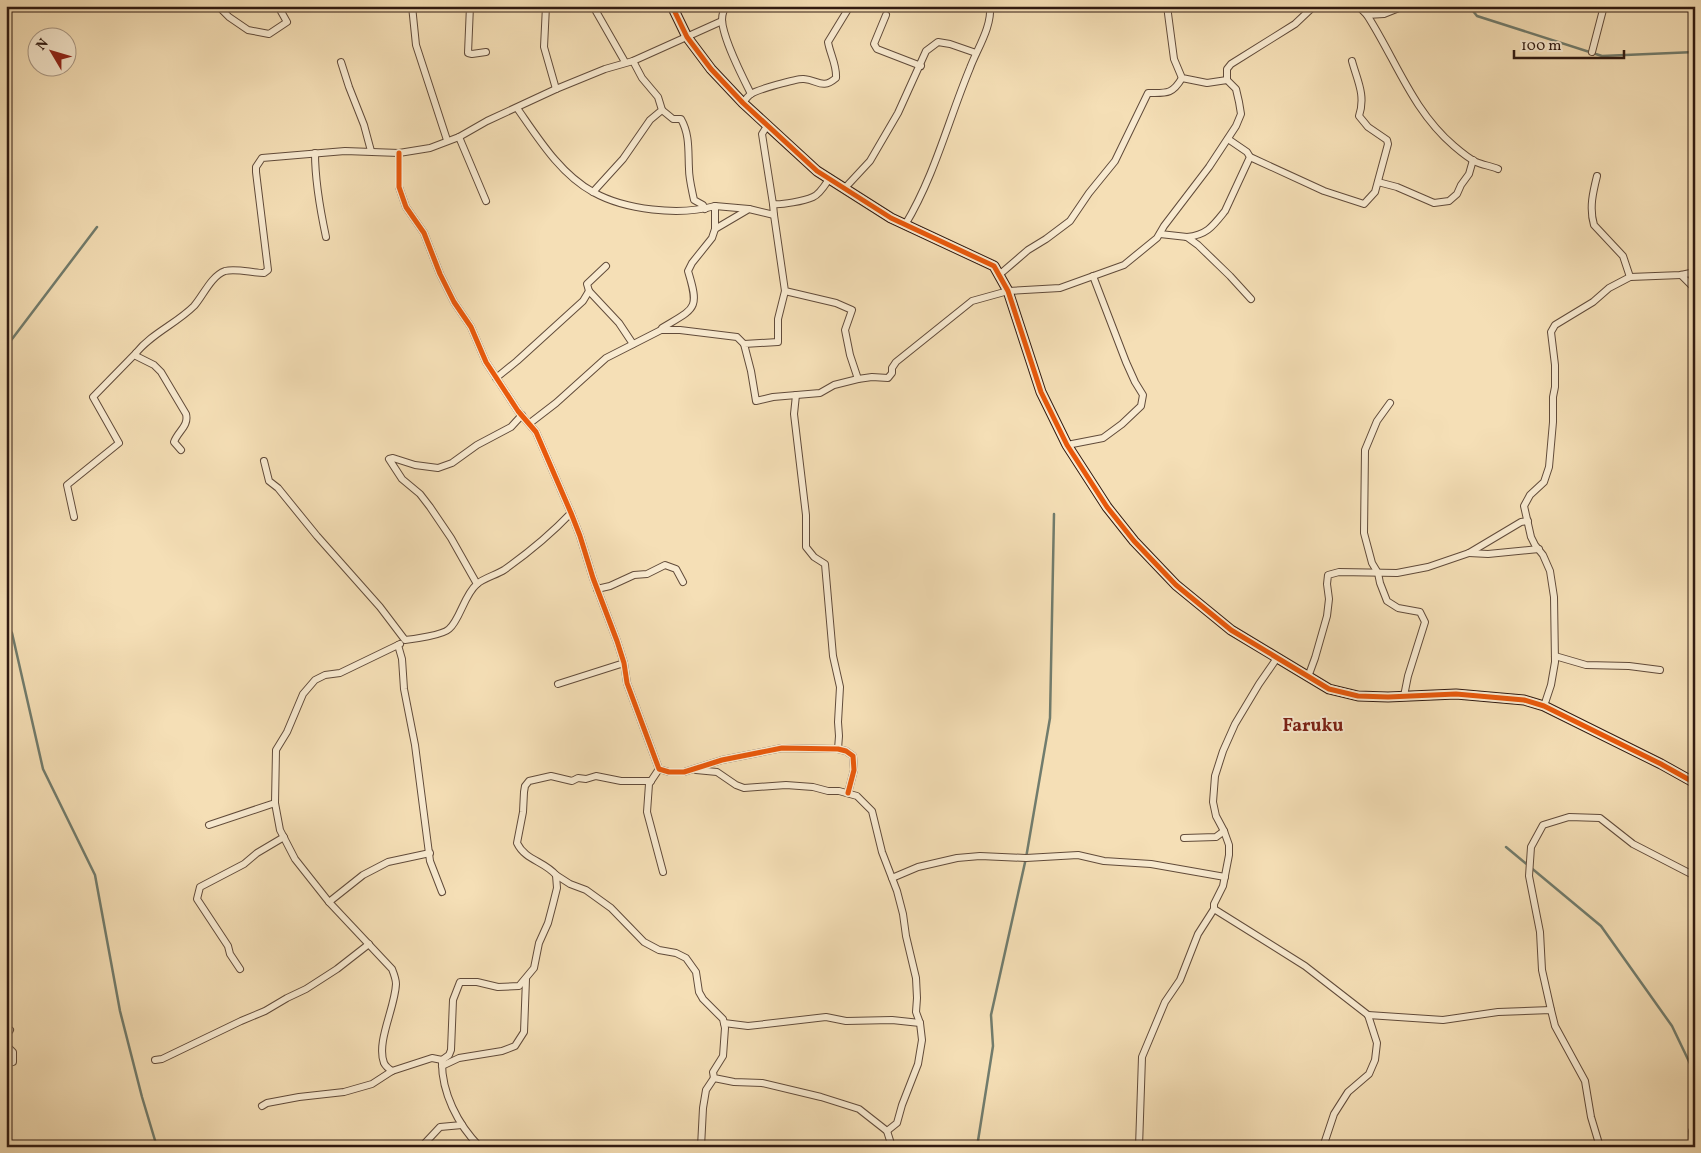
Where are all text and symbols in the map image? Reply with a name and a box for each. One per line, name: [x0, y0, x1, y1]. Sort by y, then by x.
north arrow: [28, 28, 78, 78]
scale bar: [1514, 28, 1624, 60]
text: N: [32, 35, 54, 55]
text: 100 m: [1521, 36, 1561, 57]
district label: Faruku: [1283, 714, 1343, 739]

